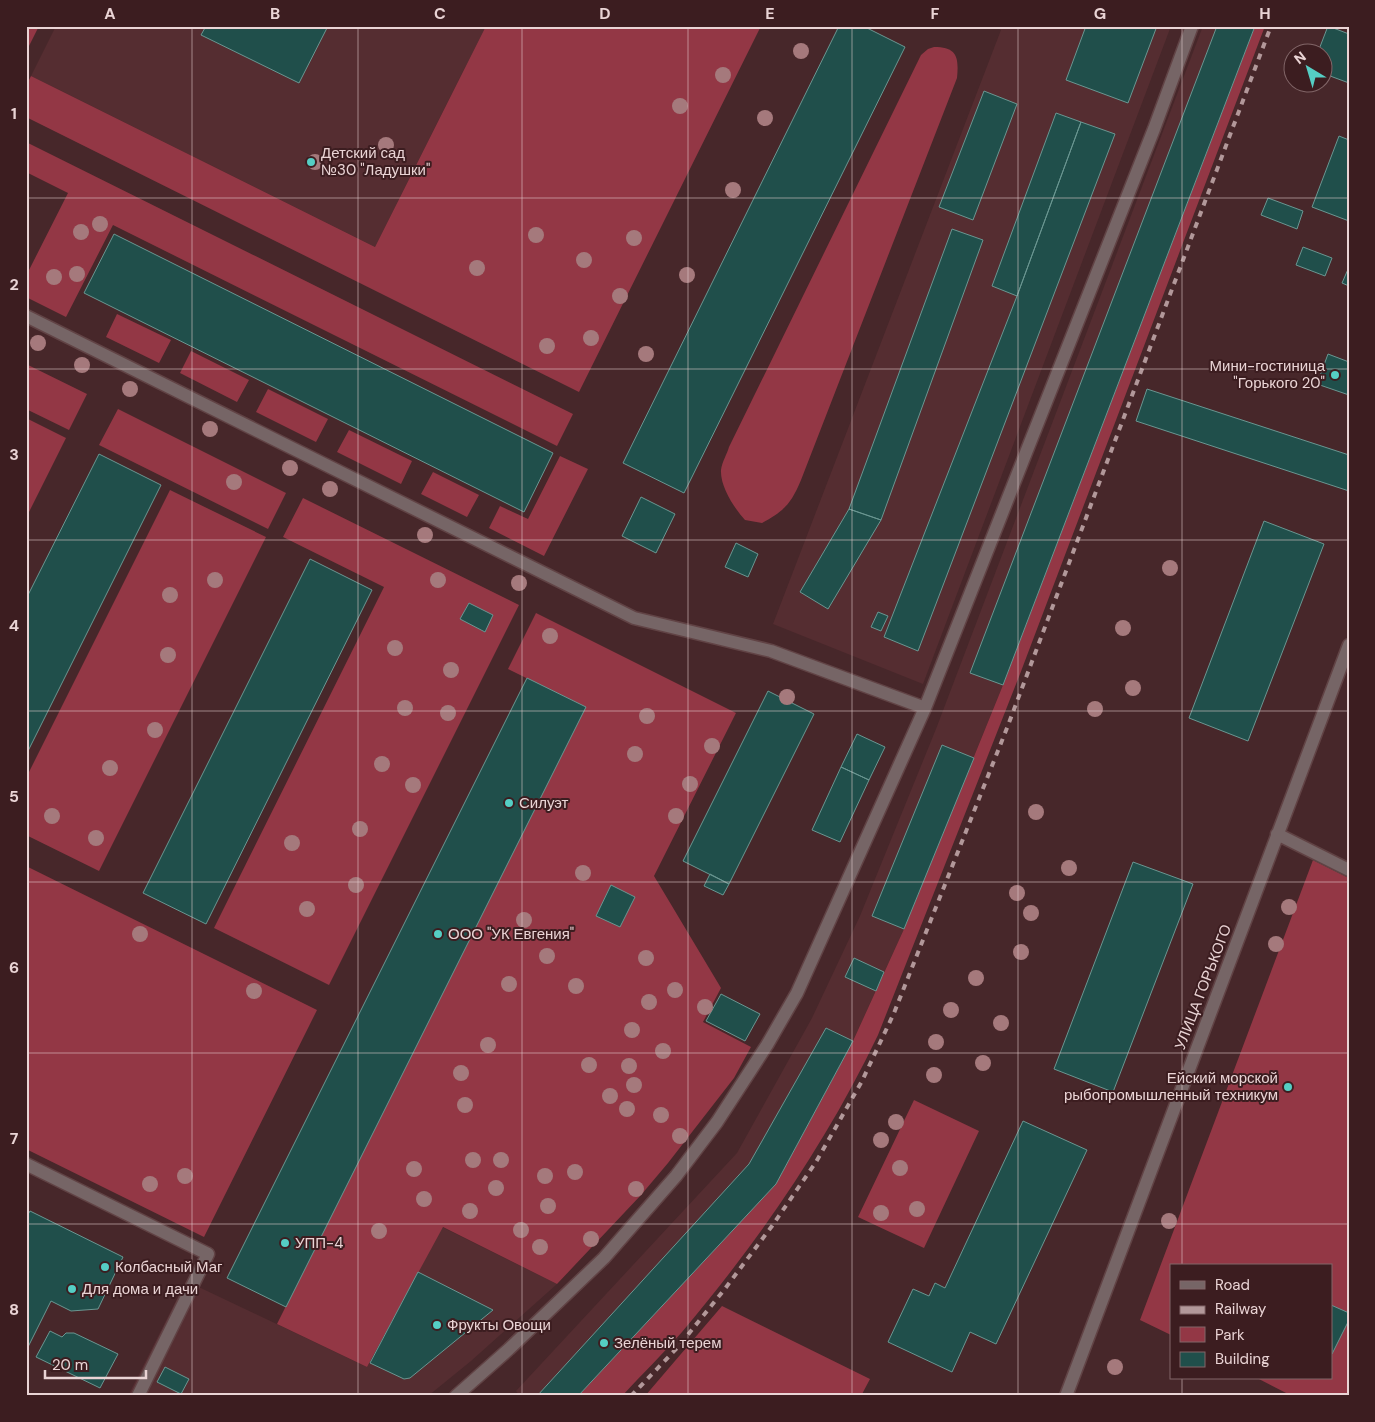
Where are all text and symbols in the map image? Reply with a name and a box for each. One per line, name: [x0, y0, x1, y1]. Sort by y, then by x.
text: A: [104, 3, 116, 24]
text: B: [270, 3, 280, 24]
text: C: [434, 3, 446, 24]
text: D: [599, 3, 611, 24]
text: E: [765, 3, 775, 24]
text: F: [931, 3, 940, 24]
text: G: [1094, 3, 1106, 24]
text: H: [1259, 3, 1271, 24]
north arrow: [1282, 42, 1332, 92]
text: N: [1290, 48, 1310, 68]
text: 1: [11, 103, 17, 124]
place label: Детский сад №30 "Ладушки": [321, 143, 430, 180]
marker: Детский сад №30 "Ладушки": [305, 156, 317, 168]
text: 2: [9, 274, 19, 295]
place label: Мини-гостиница "Горького 20": [1210, 356, 1326, 393]
marker: Мини-гостиница "Горького 20": [1329, 369, 1341, 381]
text: 3: [9, 444, 19, 465]
text: 4: [9, 615, 19, 636]
text: 5: [9, 786, 19, 807]
place label: Силуэт: [519, 793, 569, 813]
marker: Силуэт: [503, 797, 515, 809]
street label: УЛИЦА ГОРЬКОГО: [1170, 921, 1236, 1053]
place label: ООО "УК Евгения": [448, 924, 574, 944]
marker: ООО "УК Евгения": [432, 928, 444, 940]
text: 6: [9, 957, 19, 978]
place label: Ейский морской рыбопромышленный техникум: [1064, 1068, 1278, 1105]
marker: Ейский морской рыбопромышленный техникум: [1282, 1081, 1294, 1093]
text: 7: [10, 1128, 19, 1149]
place label: УПП-4: [295, 1233, 343, 1253]
marker: УПП-4: [279, 1237, 291, 1249]
place label: Колбасный Маг: [115, 1257, 223, 1277]
marker: Колбасный Маг: [99, 1261, 111, 1273]
legend: [1170, 1264, 1332, 1380]
text: Road: [1215, 1275, 1250, 1295]
place label: Для дома и дачи: [82, 1279, 198, 1299]
marker: Для дома и дачи: [66, 1283, 78, 1295]
text: 8: [9, 1299, 19, 1320]
text: Railway: [1215, 1299, 1267, 1319]
place label: Фрукты Овощи: [447, 1315, 551, 1335]
marker: Фрукты Овощи: [431, 1319, 443, 1331]
text: Park: [1215, 1325, 1245, 1345]
place label: Зелёный терем: [614, 1333, 721, 1353]
marker: Зелёный терем: [598, 1337, 610, 1349]
scale bar: [45, 1347, 146, 1379]
text: Building: [1215, 1349, 1270, 1369]
text: 20 m: [52, 1355, 88, 1375]

